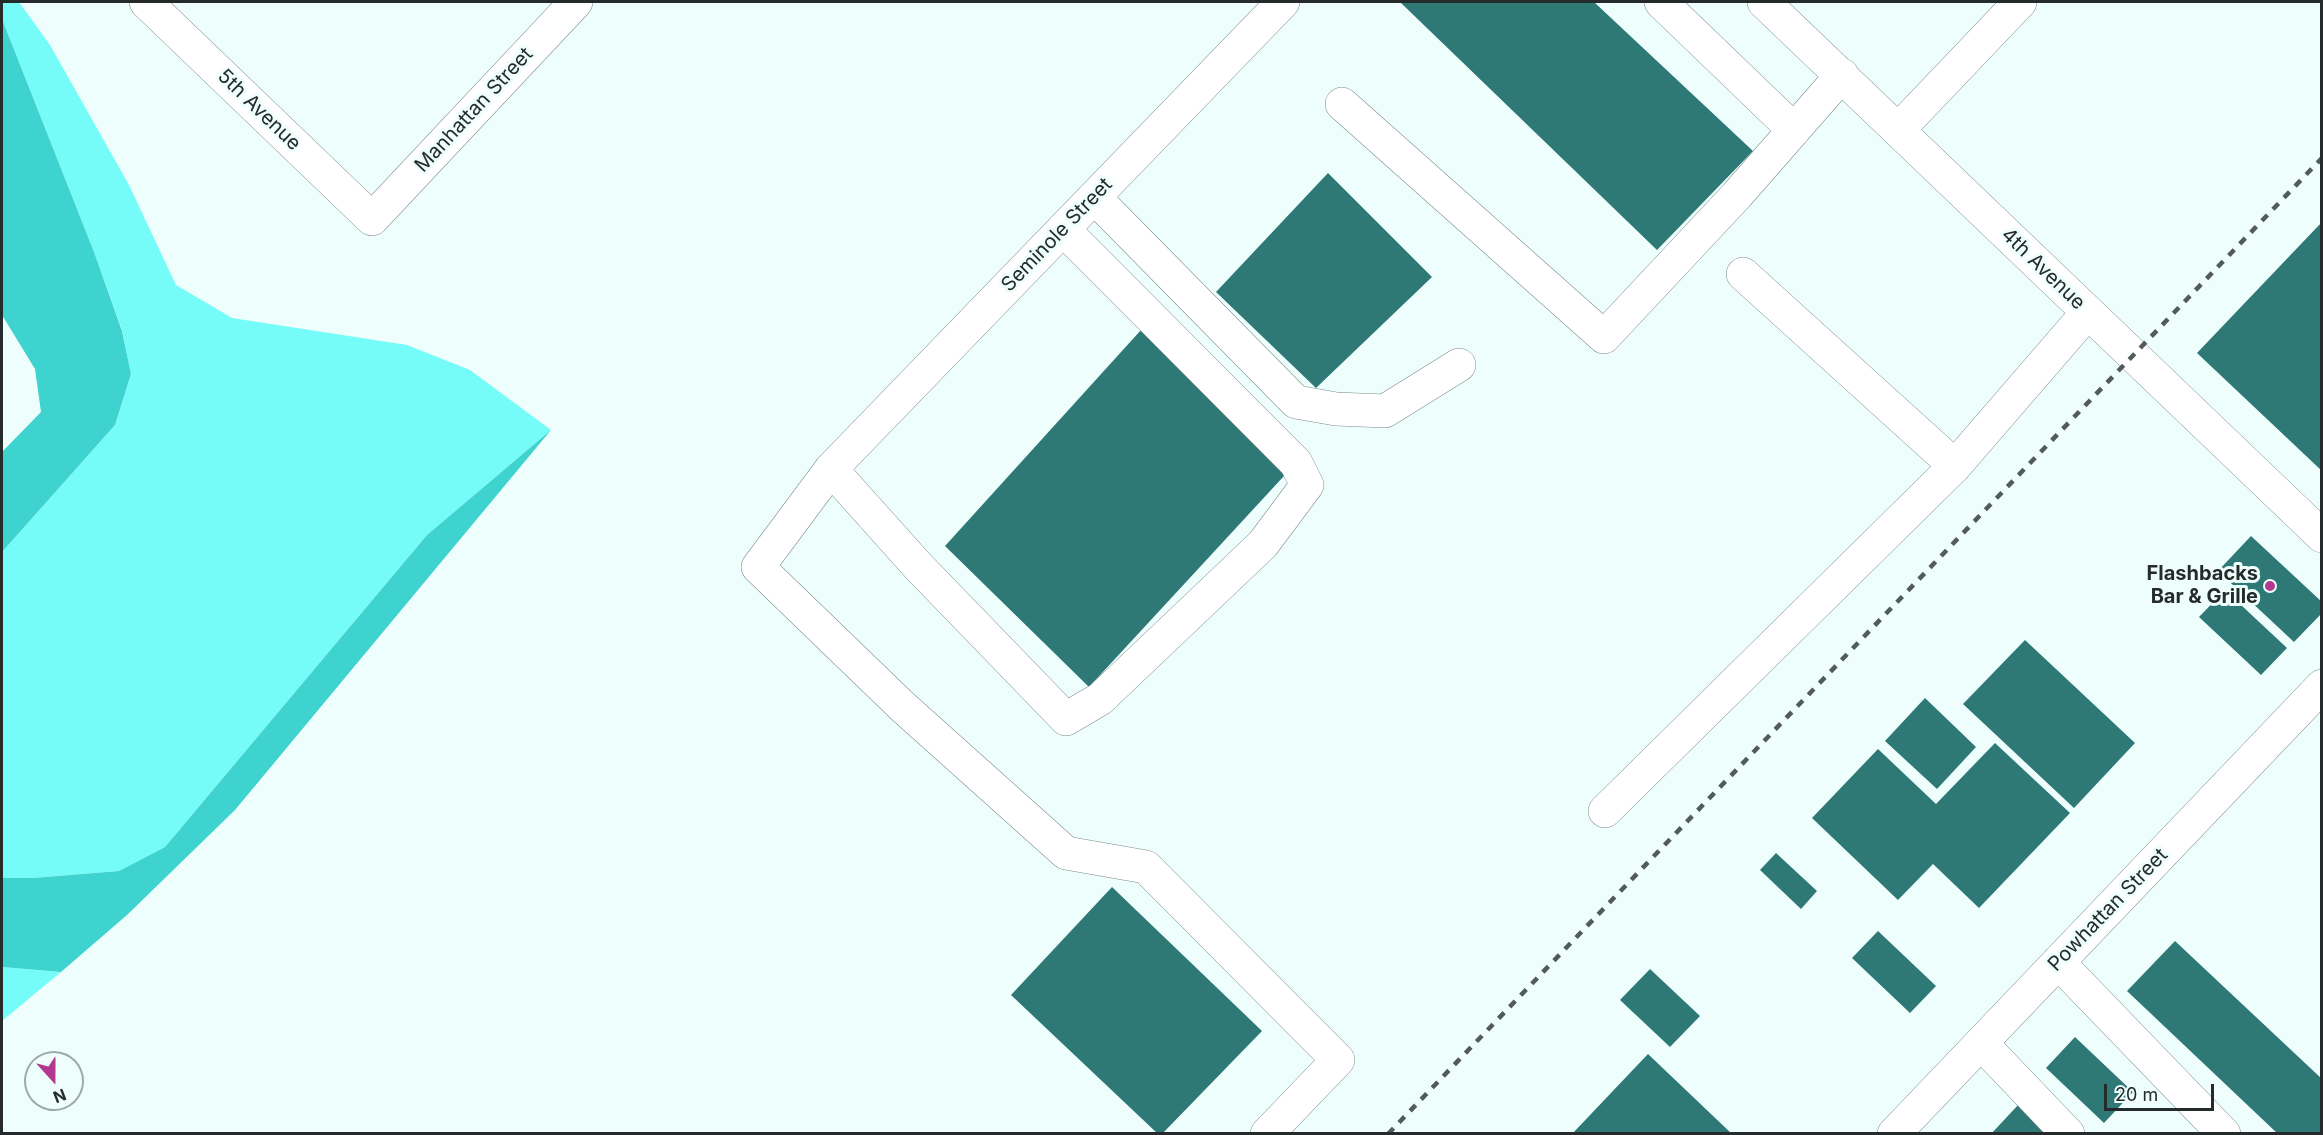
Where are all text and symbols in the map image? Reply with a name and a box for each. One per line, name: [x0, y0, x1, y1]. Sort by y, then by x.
street label: Manhattan Street: [410, 43, 538, 177]
street label: 5th Avenue: [212, 64, 306, 156]
street label: Seminole Street: [997, 173, 1117, 297]
street label: 4th Avenue: [1996, 223, 2090, 315]
place label: Flashbacks Bar & Grille: [2147, 562, 2258, 609]
marker: Flashbacks Bar & Grille: [2263, 579, 2277, 593]
street label: Powhattan Street: [2043, 844, 2173, 976]
north arrow: [24, 1051, 84, 1111]
scale bar: [2107, 1072, 2216, 1110]
text: N: [50, 1084, 69, 1107]
text: 20 m: [2115, 1084, 2158, 1105]

